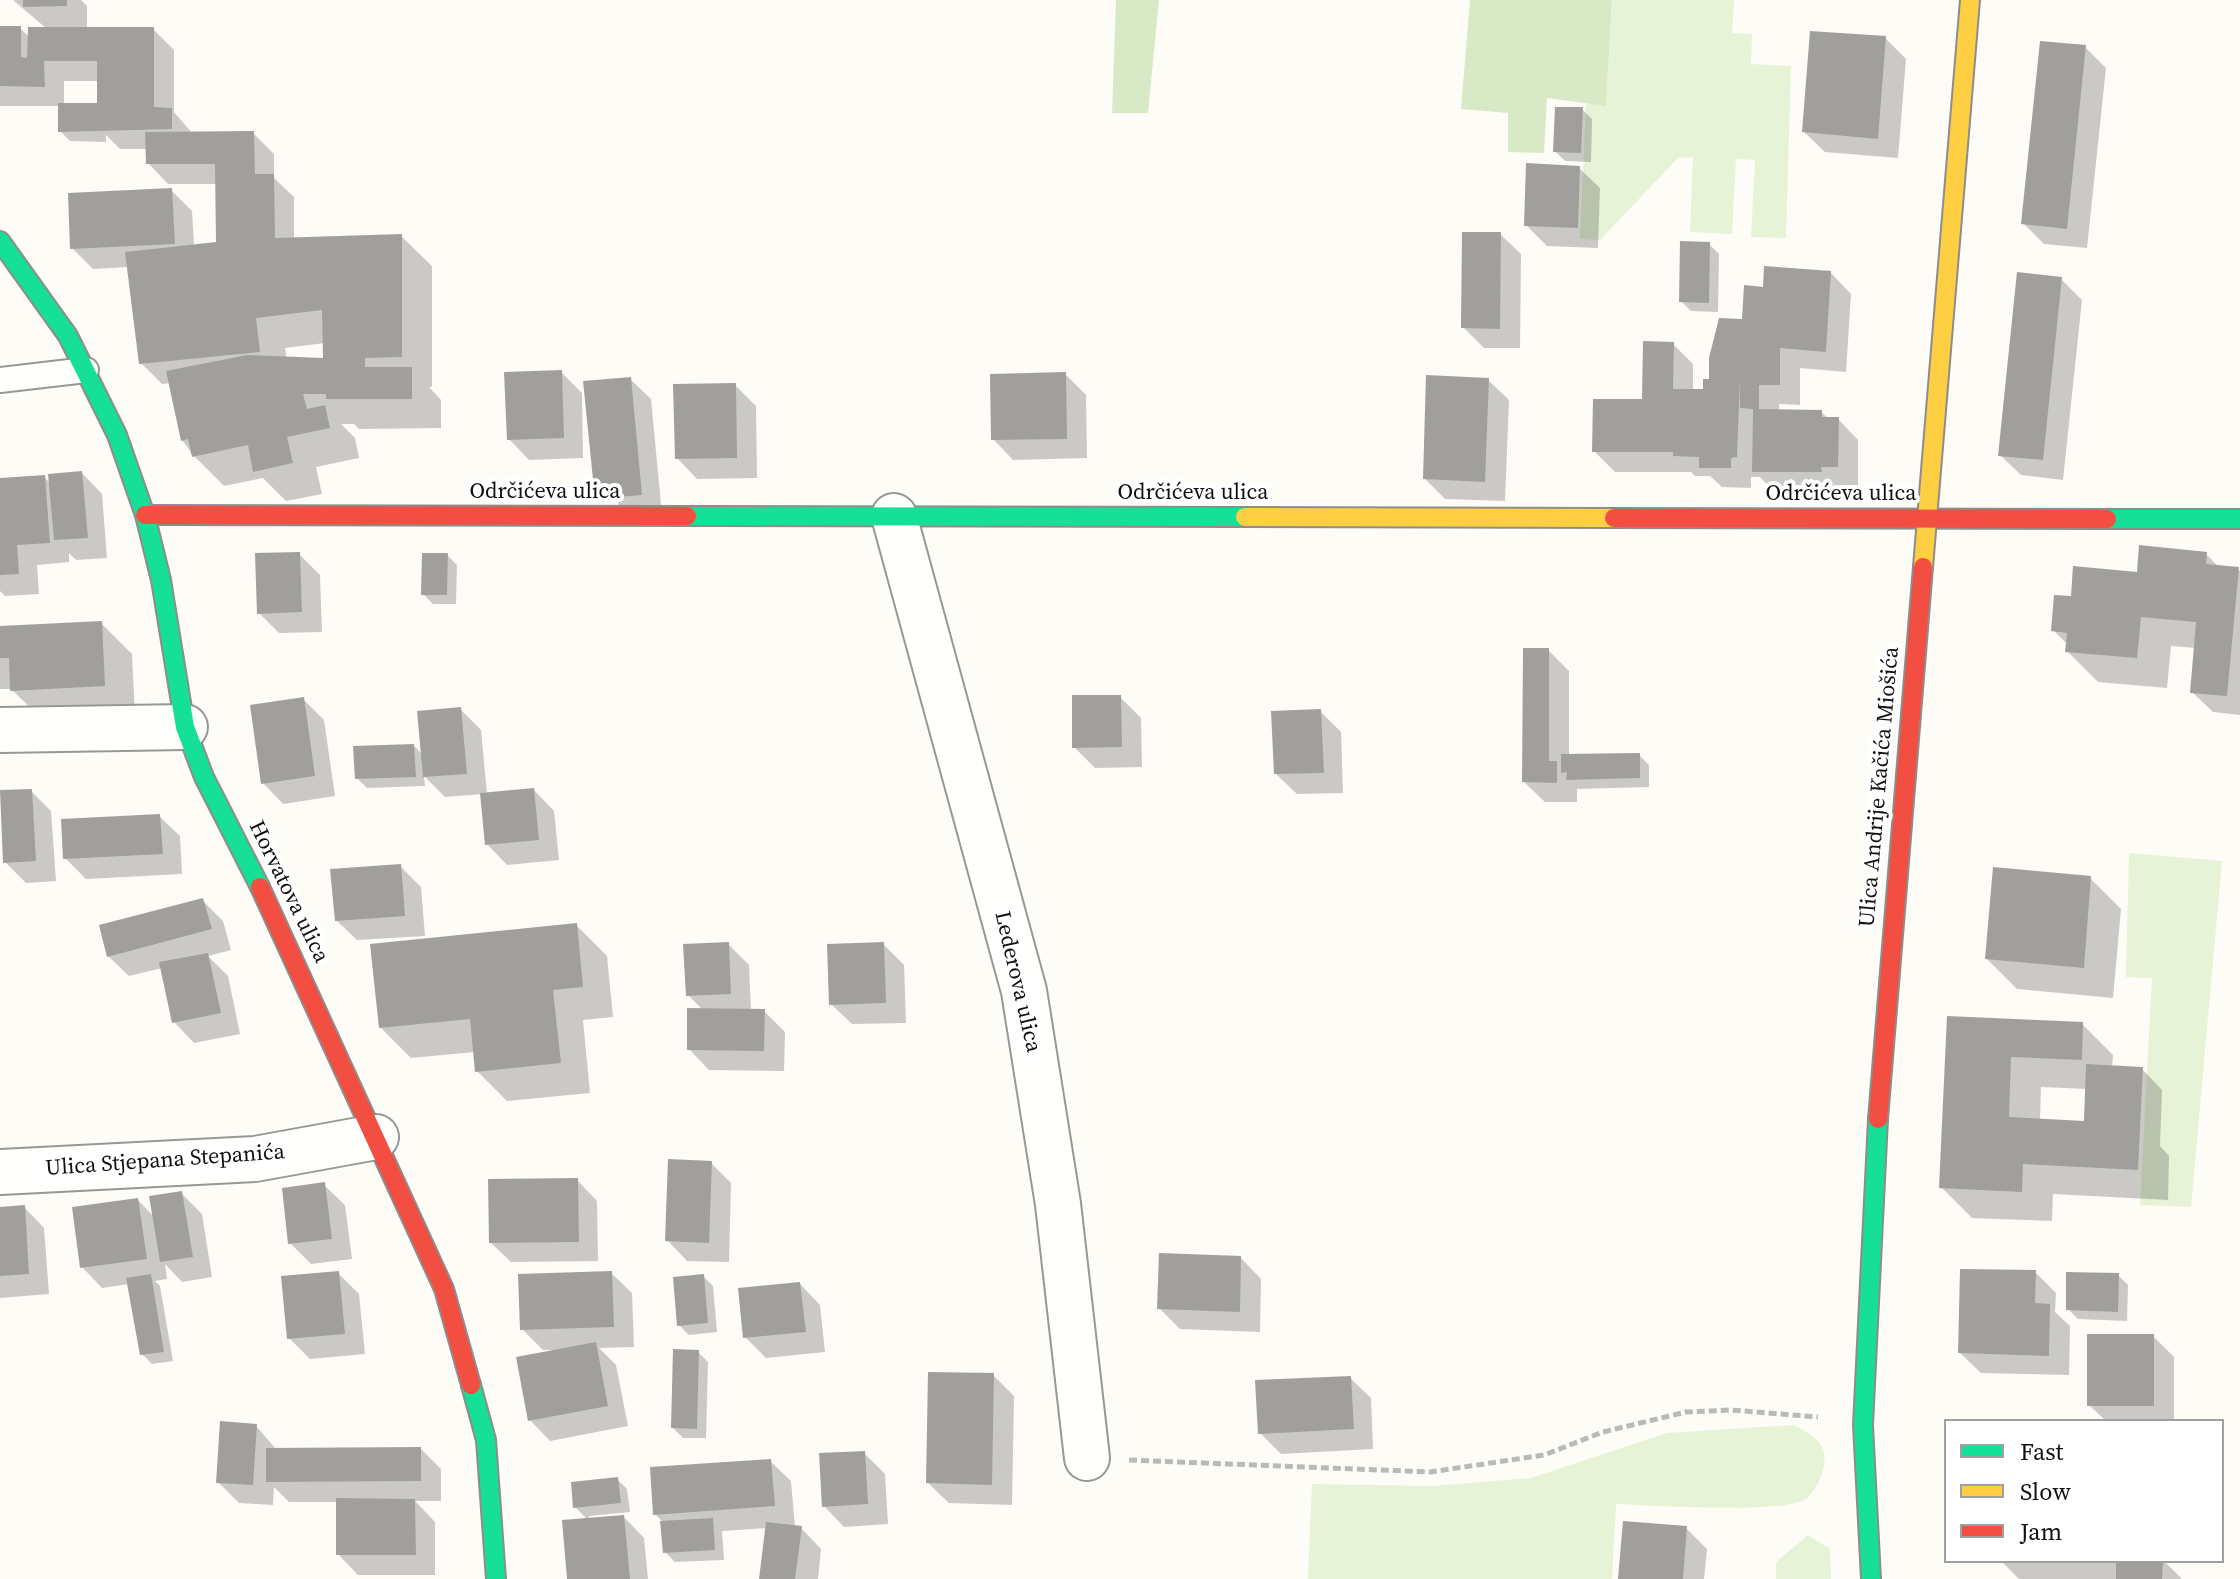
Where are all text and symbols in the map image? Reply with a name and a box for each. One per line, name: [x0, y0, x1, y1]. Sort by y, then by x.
street label: Odrčićeva ulica: [469, 479, 621, 505]
street label: Odrčićeva ulica: [1117, 480, 1269, 506]
street label: Odrčićeva ulica: [1765, 481, 1917, 507]
street label: Ulica Andrije Kačića Miošića: [1855, 646, 1905, 928]
street label: Horvatova ulica: [242, 817, 334, 967]
street label: Lederova ulica: [988, 909, 1046, 1055]
street label: Ulica Stjepana Stepanića: [44, 1139, 286, 1183]
legend: [1944, 1419, 2224, 1563]
text: Fast: [2020, 1435, 2063, 1468]
text: Slow: [2020, 1475, 2071, 1508]
text: Jam: [2020, 1515, 2062, 1548]

